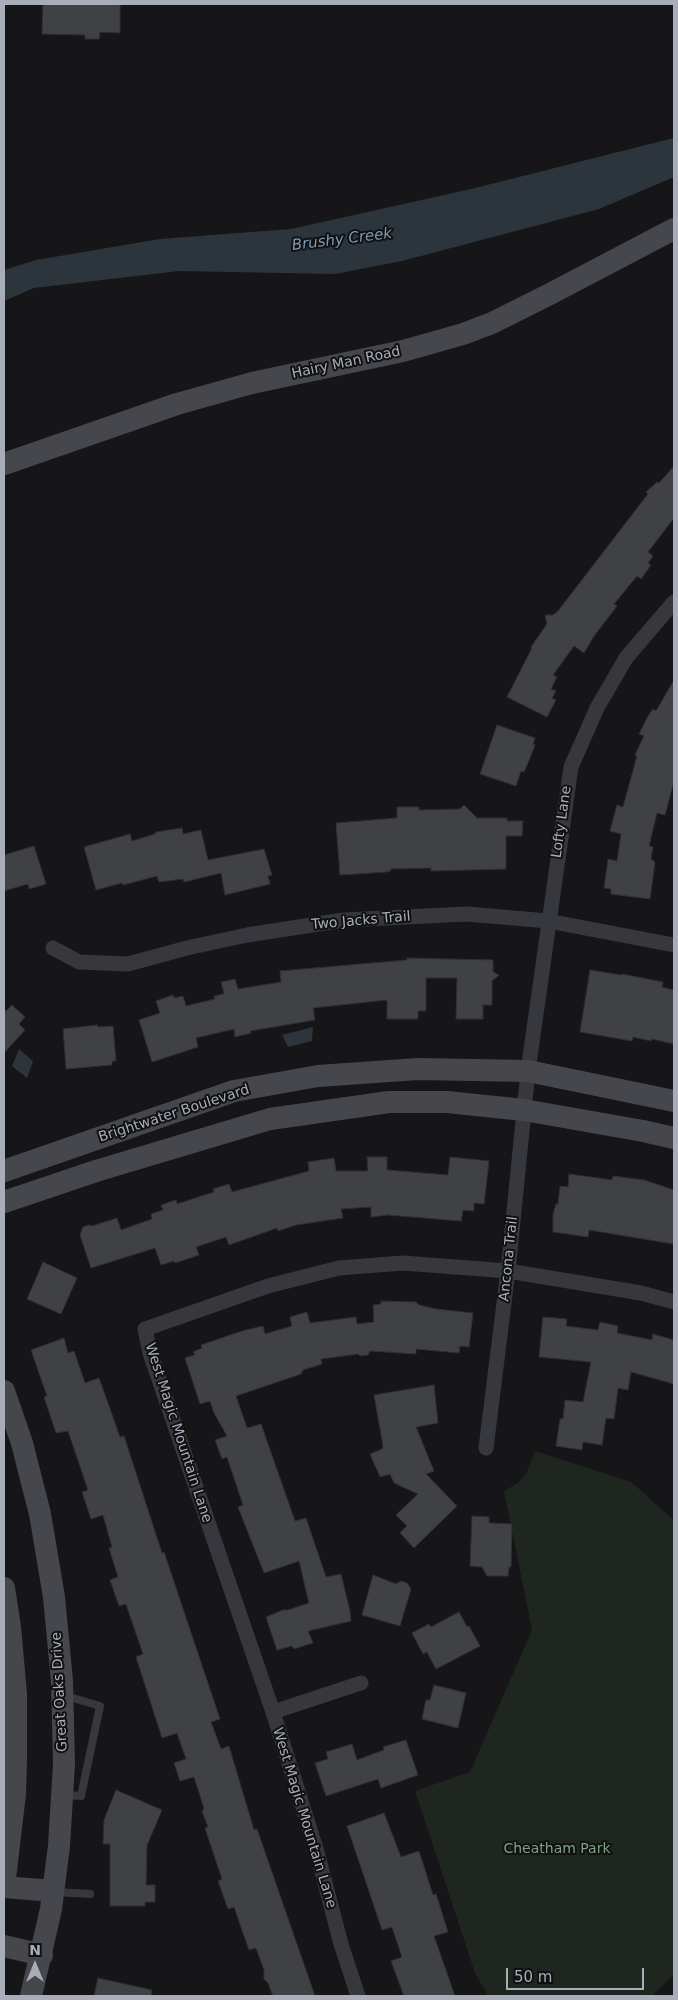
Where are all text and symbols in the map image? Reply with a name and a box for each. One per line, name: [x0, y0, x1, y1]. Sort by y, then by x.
water label: Brushy Creek: [291, 225, 393, 255]
street label: Hairy Man Road: [290, 343, 402, 383]
street label: Lofty Lane: [549, 785, 575, 859]
street label: Two Jacks Trail: [311, 908, 411, 934]
street label: Brightwater Boulevard: [96, 1082, 252, 1146]
street label: Ancona Trail: [496, 1216, 522, 1302]
street label: West Magic Mountain Lane: [141, 1341, 215, 1525]
street label: Great Oaks Drive: [48, 1632, 72, 1752]
street label: West Magic Mountain Lane: [268, 1726, 340, 1910]
park label: Cheatham Park: [503, 1841, 611, 1857]
north arrow: [10, 1940, 60, 1990]
text: N: [29, 1942, 41, 1958]
scale bar: [508, 1958, 646, 1990]
text: 50 m: [514, 1968, 552, 1986]

